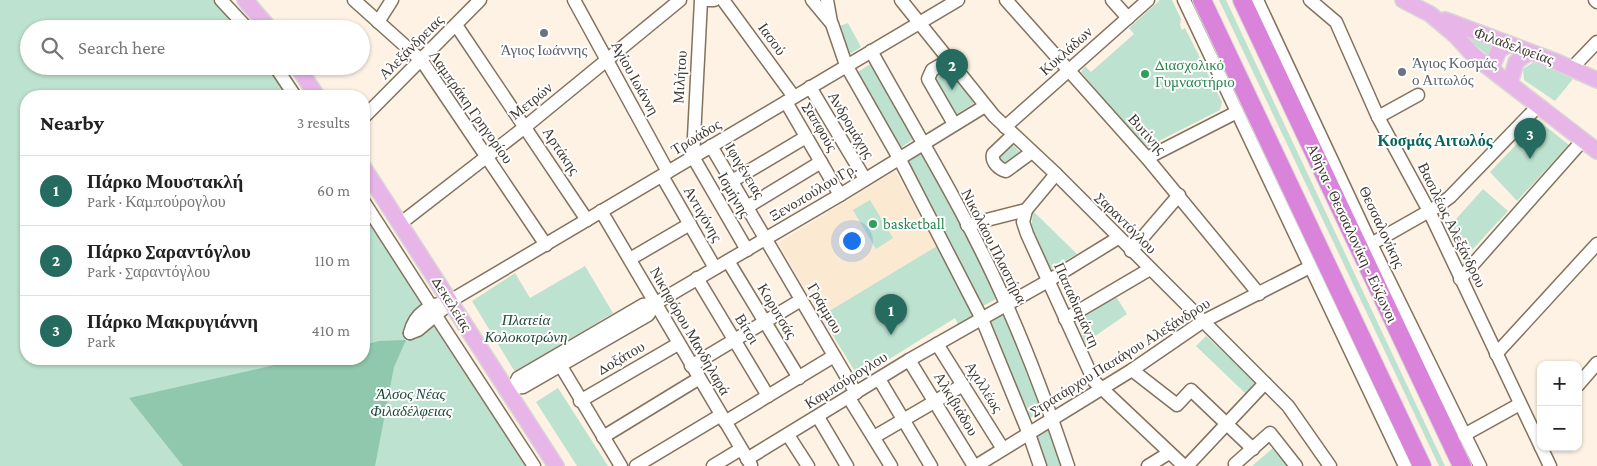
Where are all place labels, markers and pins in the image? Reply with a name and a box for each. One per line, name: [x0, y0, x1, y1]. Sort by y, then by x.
marker: Άγιος Ιωάννης: [538, 27, 550, 39]
place label: Άγιος Ιωάννης: [501, 42, 587, 58]
pin: 2: [936, 49, 968, 90]
place label: Άγιος Κοσμάς ο Αιτωλός: [1412, 55, 1497, 88]
place label: Διασχολικό Γυμναστήριο: [1155, 57, 1235, 91]
marker: Άγιος Κοσμάς ο Αιτωλός: [1396, 66, 1408, 78]
marker: Διασχολικό Γυμναστήριο: [1139, 68, 1151, 80]
pin: 3: [1514, 118, 1546, 159]
place label: basketball: [883, 216, 945, 232]
marker: basketball: [867, 218, 879, 230]
pin: 1: [875, 294, 907, 335]

